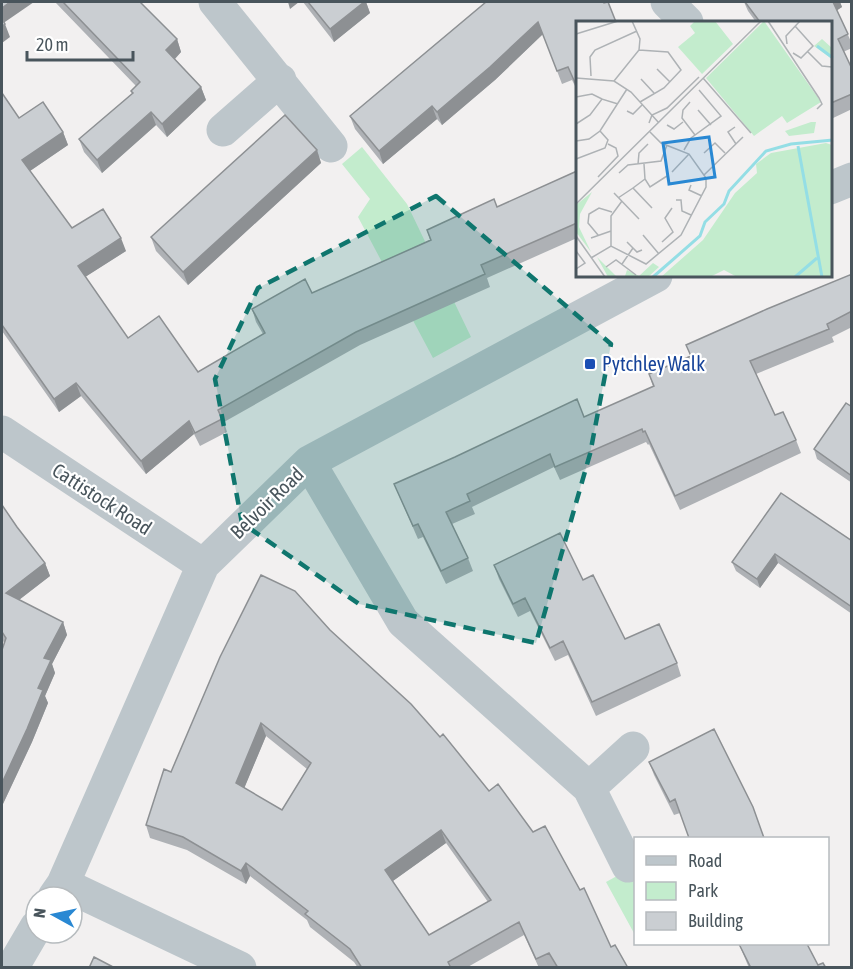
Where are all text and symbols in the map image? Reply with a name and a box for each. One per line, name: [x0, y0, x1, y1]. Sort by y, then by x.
inset map: [576, 21, 832, 278]
scale bar: [27, 24, 134, 62]
text: 20 m: [36, 34, 68, 55]
place label: Pytchley Walk: [602, 352, 705, 375]
marker: Pytchley Walk: [583, 357, 597, 371]
street label: Cattistock Road: [48, 458, 156, 539]
street label: Belvoir Road: [225, 462, 308, 543]
legend: [634, 837, 829, 945]
text: Road: [688, 850, 722, 871]
text: Park: [688, 880, 718, 901]
north arrow: [24, 885, 84, 945]
text: N: [30, 907, 49, 919]
text: Building: [688, 910, 743, 931]

